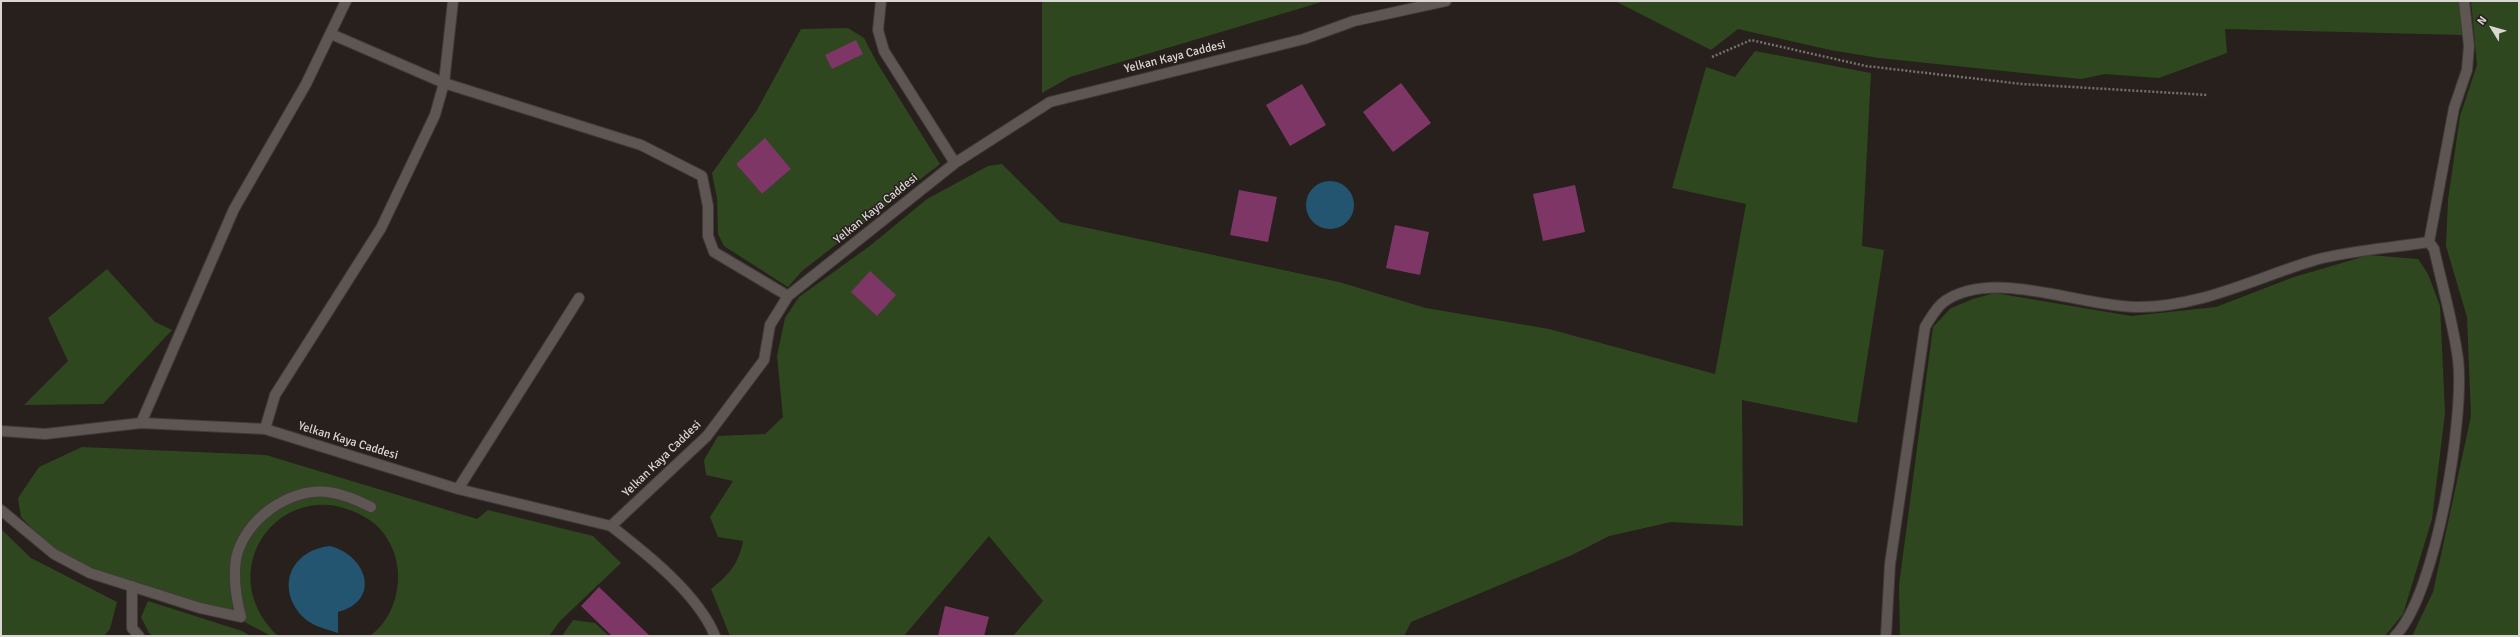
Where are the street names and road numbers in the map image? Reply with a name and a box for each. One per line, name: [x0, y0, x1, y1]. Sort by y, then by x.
street label: Yelkan Kaya Caddesi: [1123, 37, 1227, 77]
street label: Yelkan Kaya Caddesi: [831, 171, 921, 247]
street label: Yelkan Kaya Caddesi: [620, 418, 704, 500]
street label: Yelkan Kaya Caddesi: [296, 419, 400, 463]

